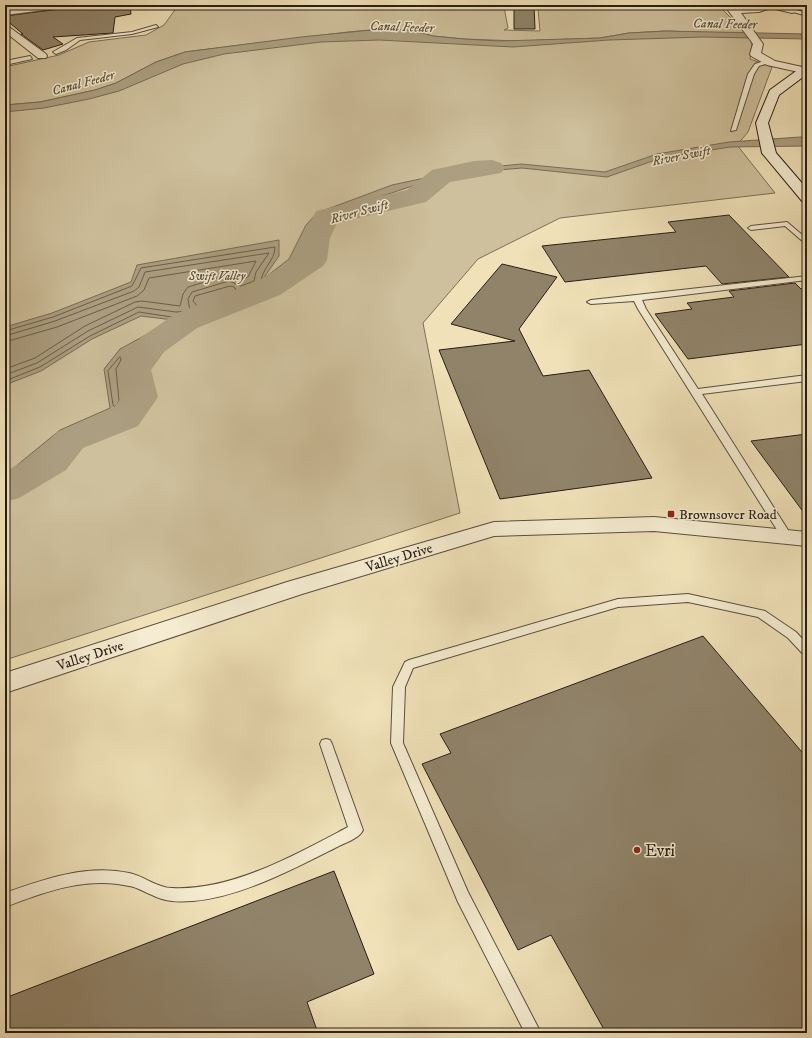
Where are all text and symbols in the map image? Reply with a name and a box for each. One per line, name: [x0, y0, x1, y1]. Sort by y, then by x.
water label: Canal Feeder: [693, 15, 759, 33]
water label: Canal Feeder: [370, 18, 436, 36]
water label: Canal Feeder: [50, 67, 118, 99]
water label: River Swift: [650, 142, 713, 170]
water label: River Swift: [328, 196, 391, 228]
park label: Swift Valley: [188, 269, 246, 284]
place label: Brownsover Road: [679, 506, 777, 524]
marker: Brownsover Road: [666, 509, 676, 519]
street label: Valley Drive: [363, 539, 435, 577]
street label: Valley Drive: [54, 637, 126, 675]
place label: Evri: [645, 840, 675, 862]
marker: Evri: [632, 845, 642, 855]

